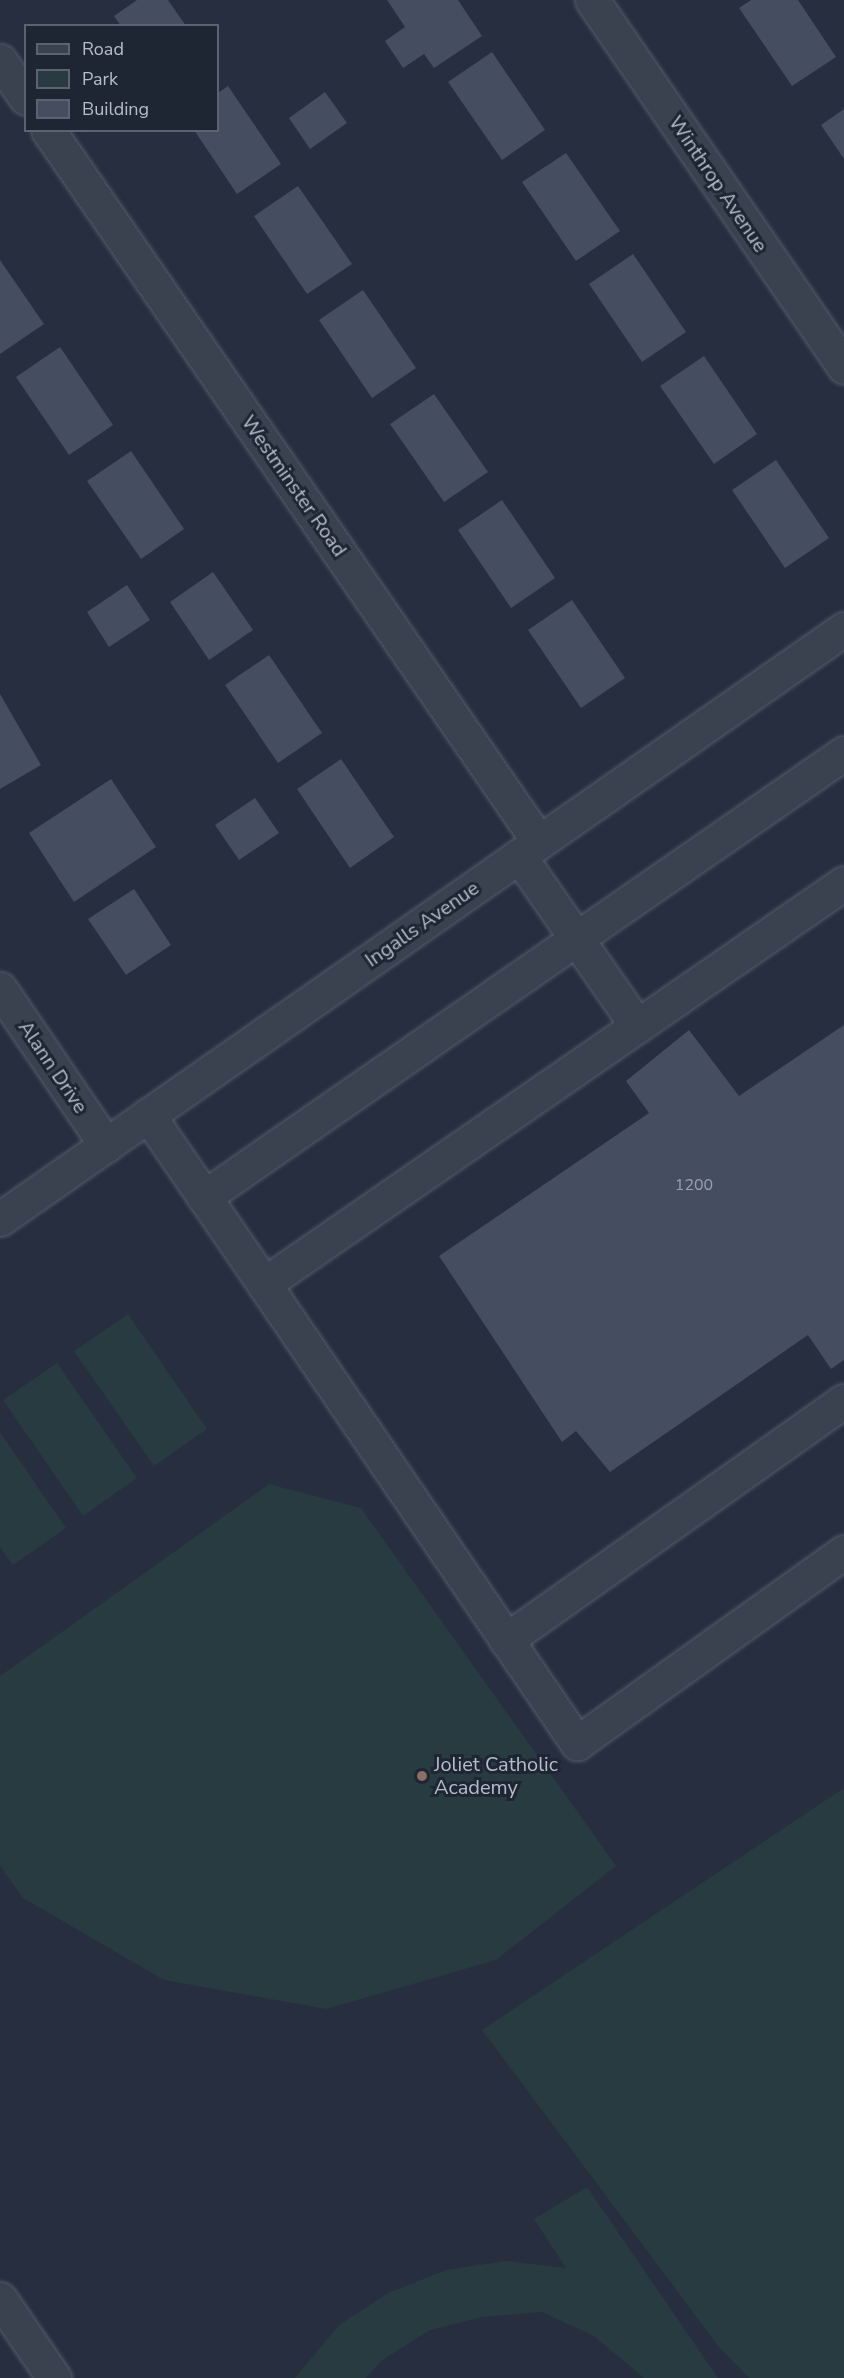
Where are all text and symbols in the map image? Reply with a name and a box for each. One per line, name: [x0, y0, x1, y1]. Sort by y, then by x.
legend: [24, 24, 219, 132]
text: Road: [82, 37, 124, 61]
text: Park: [82, 67, 118, 91]
text: Building: [82, 97, 149, 121]
street label: Winthrop Avenue: [663, 111, 773, 257]
street label: Westminster Road: [236, 411, 352, 561]
street label: Ingalls Avenue: [360, 876, 484, 972]
street label: Alann Drive: [13, 1016, 93, 1118]
house number: 1200: [675, 1175, 713, 1195]
place label: Joliet Catholic Academy: [434, 1752, 558, 1799]
marker: Joliet Catholic Academy: [415, 1769, 429, 1783]

